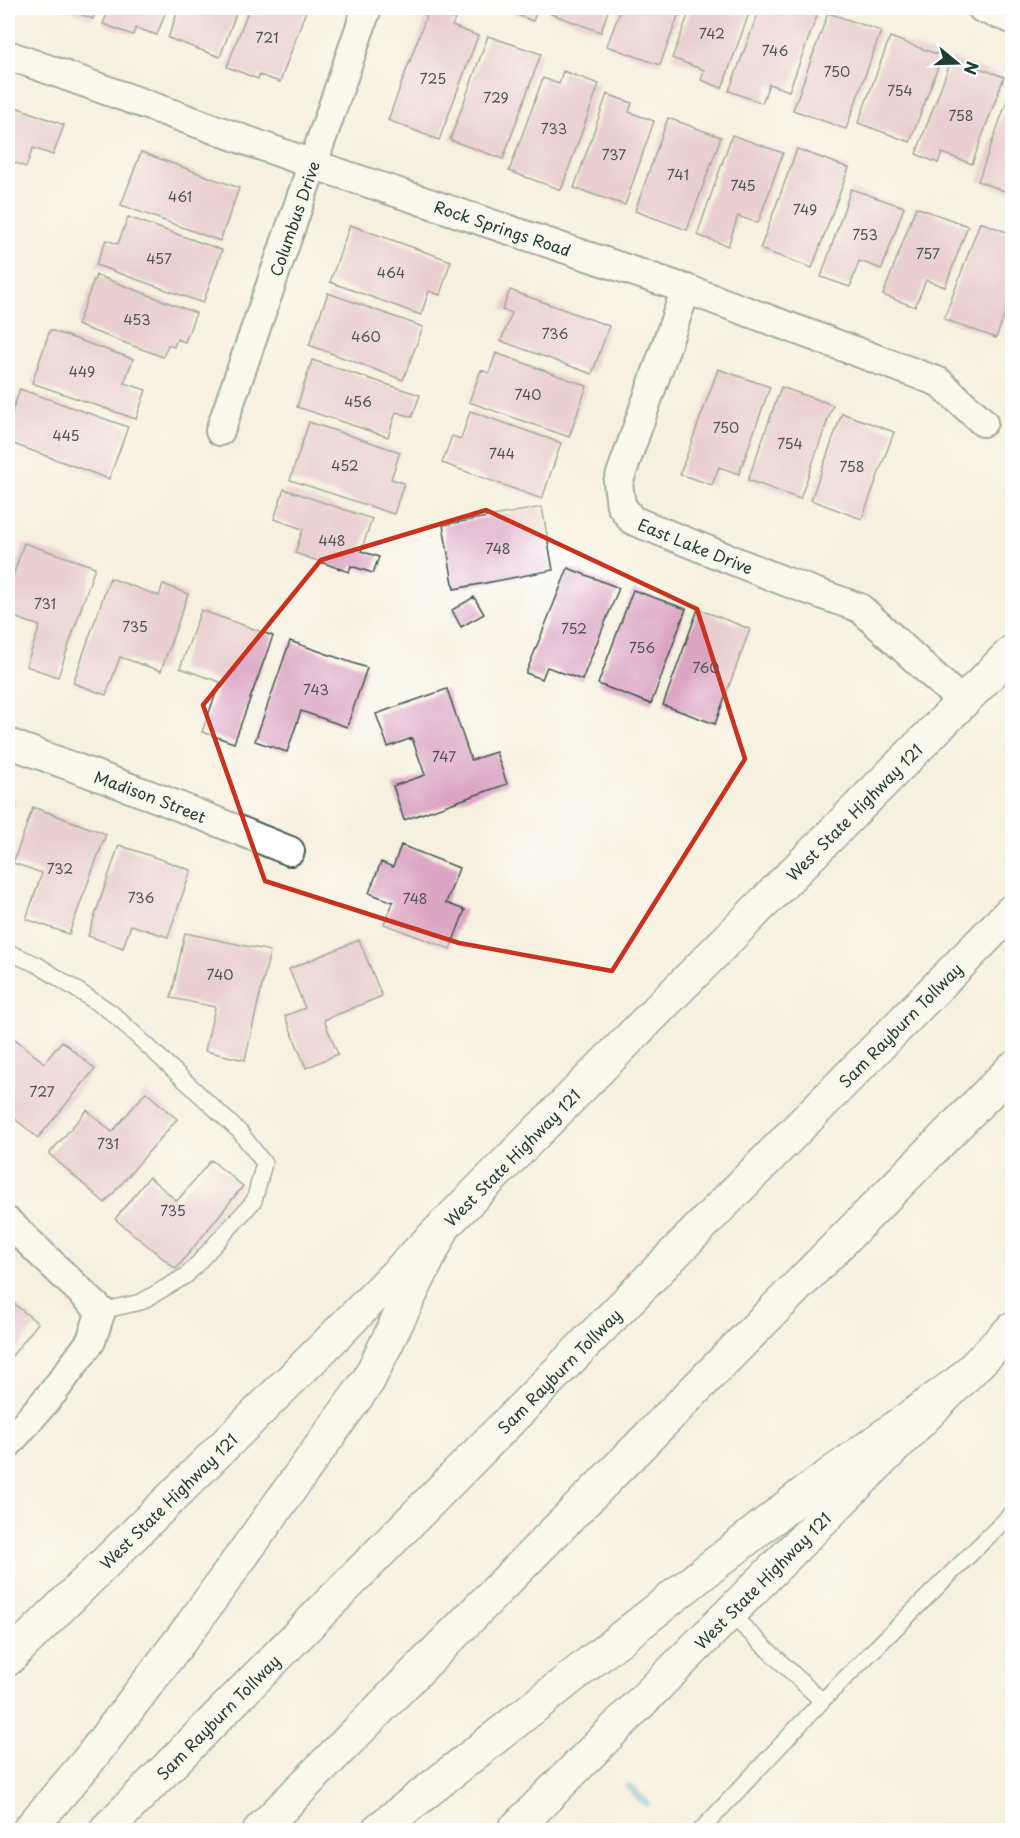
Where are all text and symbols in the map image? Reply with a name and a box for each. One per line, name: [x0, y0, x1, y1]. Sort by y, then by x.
house number: 742: [699, 23, 725, 44]
house number: 721: [256, 27, 278, 48]
north arrow: [927, 33, 987, 93]
house number: 746: [762, 40, 788, 61]
text: N: [959, 58, 986, 78]
house number: 750: [824, 61, 850, 82]
house number: 725: [420, 68, 446, 89]
house number: 754: [887, 80, 913, 101]
house number: 729: [483, 87, 509, 108]
house number: 758: [948, 105, 974, 126]
house number: 733: [541, 118, 567, 139]
house number: 737: [602, 144, 626, 165]
street label: Columbus Drive: [263, 158, 325, 279]
house number: 741: [667, 164, 689, 185]
house number: 745: [730, 175, 756, 196]
house number: 461: [168, 186, 192, 207]
street label: Rock Springs Road: [431, 194, 574, 262]
house number: 749: [793, 199, 817, 220]
house number: 753: [852, 224, 878, 245]
house number: 757: [916, 243, 940, 264]
house number: 457: [146, 248, 172, 269]
house number: 464: [377, 262, 405, 283]
house number: 453: [123, 309, 151, 330]
house number: 736: [542, 323, 569, 344]
house number: 460: [351, 326, 381, 347]
house number: 449: [69, 361, 95, 382]
house number: 740: [515, 384, 541, 405]
house number: 456: [344, 391, 372, 412]
house number: 750: [713, 417, 739, 438]
house number: 445: [52, 425, 80, 446]
house number: 754: [777, 433, 803, 454]
house number: 744: [489, 443, 515, 464]
house number: 452: [331, 455, 359, 476]
house number: 758: [839, 456, 865, 477]
street label: East Lake Drive: [635, 512, 757, 579]
house number: 448: [318, 530, 346, 551]
house number: 748: [485, 538, 511, 559]
house number: 731: [34, 593, 56, 614]
house number: 735: [122, 616, 148, 637]
house number: 752: [561, 618, 587, 639]
house number: 756: [629, 637, 655, 658]
house number: 760: [693, 657, 719, 678]
house number: 743: [303, 679, 329, 700]
street label: West State Highway 121: [780, 738, 927, 886]
house number: 747: [432, 746, 456, 767]
street label: Madison Street: [91, 764, 210, 828]
house number: 732: [47, 858, 73, 879]
house number: 736: [128, 887, 155, 908]
house number: 748: [402, 888, 428, 909]
street label: Sam Rayburn Tollway: [833, 957, 967, 1093]
house number: 740: [207, 964, 233, 985]
house number: 727: [29, 1081, 55, 1102]
street label: West State Highway 121: [438, 1083, 585, 1231]
house number: 731: [97, 1133, 119, 1154]
house number: 735: [160, 1200, 186, 1221]
street label: Sam Rayburn Tollway: [492, 1303, 626, 1439]
street label: West State Highway 121: [94, 1427, 242, 1574]
street label: West State Highway 121: [688, 1506, 836, 1654]
street label: Sam Rayburn Tollway: [150, 1649, 285, 1785]

